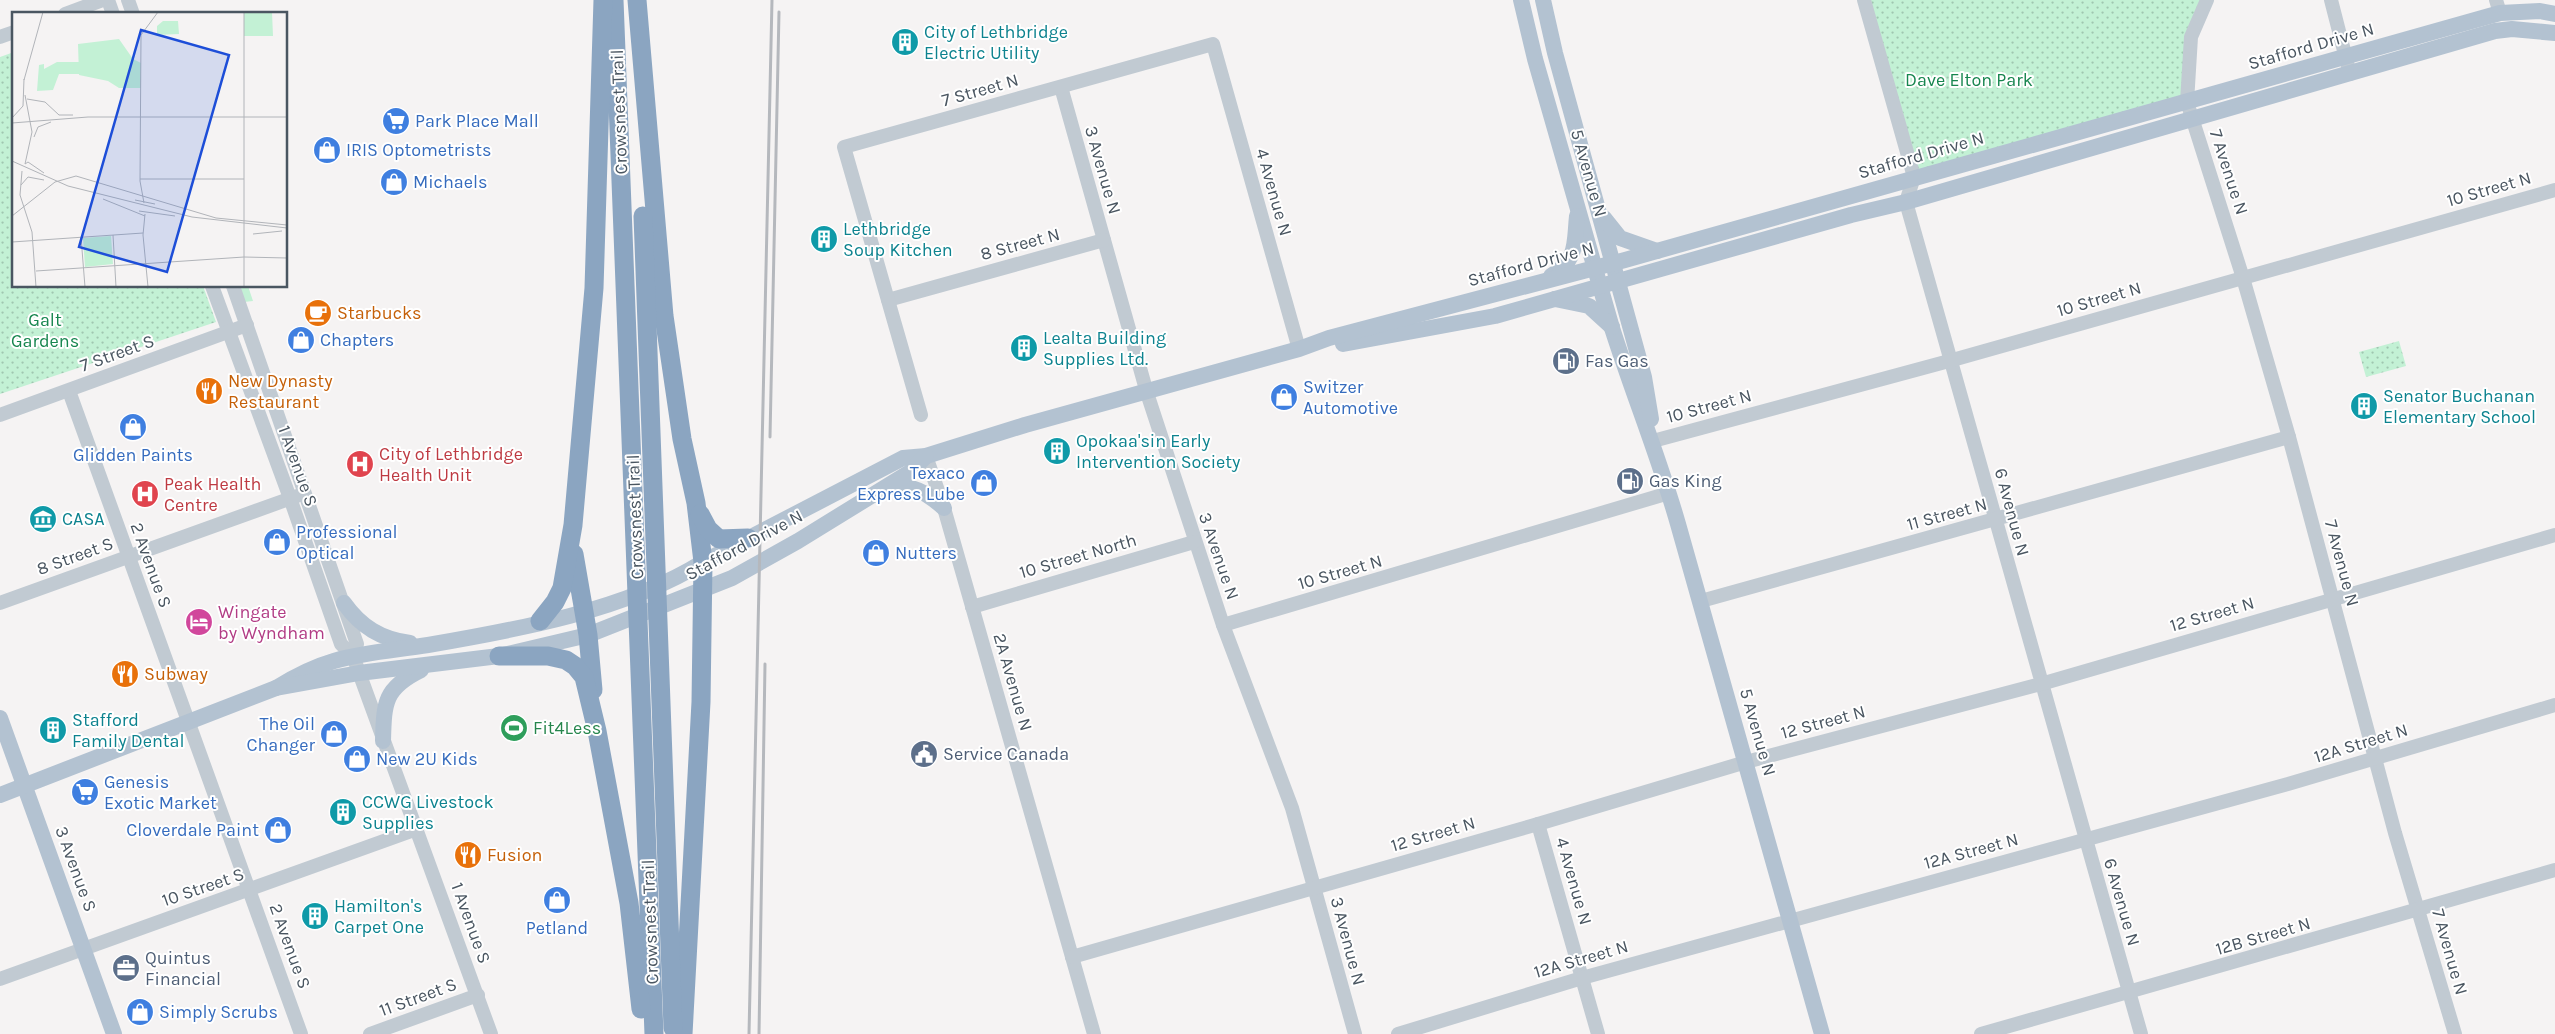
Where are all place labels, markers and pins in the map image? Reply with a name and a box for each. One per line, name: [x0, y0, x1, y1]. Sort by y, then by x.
place label: City of Lethbridge Electric Utility: [924, 21, 1068, 64]
building icon: City of Lethbridge Electric Utility: [890, 27, 920, 57]
supermarket icon: Park Place Mall: [381, 106, 411, 136]
place label: Park Place Mall: [415, 110, 539, 132]
shop icon: IRIS Optometrists: [312, 135, 342, 165]
place label: IRIS Optometrists: [346, 139, 491, 161]
shop icon: Michaels: [379, 167, 409, 197]
place label: Michaels: [413, 171, 487, 193]
place label: Lethbridge Soup Kitchen: [843, 218, 953, 261]
building icon: Lethbridge Soup Kitchen: [809, 224, 839, 254]
cafe icon: Starbucks: [303, 298, 333, 328]
place label: Starbucks: [337, 302, 422, 324]
shop icon: Chapters: [286, 325, 316, 355]
place label: Lealta Building Supplies Ltd.: [1043, 327, 1166, 370]
place label: Chapters: [320, 329, 394, 351]
building icon: Lealta Building Supplies Ltd.: [1009, 333, 1039, 363]
fuel station icon: Fas Gas: [1551, 346, 1581, 376]
place label: Fas Gas: [1585, 350, 1649, 372]
place label: New Dynasty Restaurant: [228, 370, 333, 413]
restaurant icon: New Dynasty Restaurant: [194, 376, 224, 406]
place label: Switzer Automotive: [1303, 376, 1398, 419]
shop icon: Switzer Automotive: [1269, 382, 1299, 412]
place label: Senator Buchanan Elementary School: [2383, 385, 2536, 428]
building icon: Senator Buchanan Elementary School: [2349, 391, 2379, 421]
shop icon: Glidden Paints: [118, 412, 148, 442]
place label: Opokaa'sin Early Intervention Society: [1076, 430, 1241, 473]
building icon: Opokaa'sin Early Intervention Society: [1042, 436, 1072, 466]
place label: City of Lethbridge Health Unit: [379, 443, 523, 486]
place label: Glidden Paints: [73, 444, 193, 466]
hospital icon: City of Lethbridge Health Unit: [345, 449, 375, 479]
place label: Texaco Express Lube: [857, 462, 965, 505]
fuel station icon: Gas King: [1615, 466, 1645, 496]
shop icon: Texaco Express Lube: [969, 468, 999, 498]
place label: Gas King: [1649, 470, 1722, 492]
place label: Peak Health Centre: [164, 473, 261, 516]
hospital icon: Peak Health Centre: [130, 479, 160, 509]
museum icon: CASA: [28, 504, 58, 534]
place label: CASA: [62, 508, 105, 530]
place label: Professional Optical: [296, 521, 398, 564]
shop icon: Professional Optical: [262, 527, 292, 557]
shop icon: Nutters: [861, 538, 891, 568]
place label: Nutters: [895, 542, 957, 564]
place label: Wingate by Wyndham: [218, 601, 325, 644]
hotel icon: Wingate by Wyndham: [184, 607, 214, 637]
restaurant icon: Subway: [110, 659, 140, 689]
place label: Subway: [144, 663, 208, 685]
place label: Stafford Family Dental: [72, 709, 185, 752]
place label: The Oil Changer: [246, 713, 315, 756]
sports icon: Fit4Less: [499, 713, 529, 743]
building icon: Stafford Family Dental: [38, 715, 68, 745]
place label: Fit4Less: [533, 717, 601, 739]
shop icon: The Oil Changer: [319, 719, 349, 749]
public building icon: Service Canada: [909, 739, 939, 769]
place label: Service Canada: [943, 743, 1069, 765]
shop icon: New 2U Kids: [342, 744, 372, 774]
place label: New 2U Kids: [376, 748, 478, 770]
place label: Genesis Exotic Market: [104, 771, 217, 814]
supermarket icon: Genesis Exotic Market: [70, 777, 100, 807]
place label: CCWG Livestock Supplies: [362, 791, 494, 834]
building icon: CCWG Livestock Supplies: [328, 797, 358, 827]
shop icon: Cloverdale Paint: [263, 815, 293, 845]
place label: Cloverdale Paint: [126, 819, 259, 841]
restaurant icon: Fusion: [453, 840, 483, 870]
place label: Fusion: [487, 844, 542, 866]
shop icon: Petland: [542, 885, 572, 915]
place label: Hamilton's Carpet One: [334, 895, 424, 938]
building icon: Hamilton's Carpet One: [300, 901, 330, 931]
place label: Petland: [526, 917, 588, 939]
place label: Quintus Financial: [145, 947, 221, 990]
office icon: Quintus Financial: [111, 953, 141, 983]
shop icon: Simply Scrubs: [125, 997, 155, 1027]
place label: Simply Scrubs: [159, 1001, 278, 1023]

